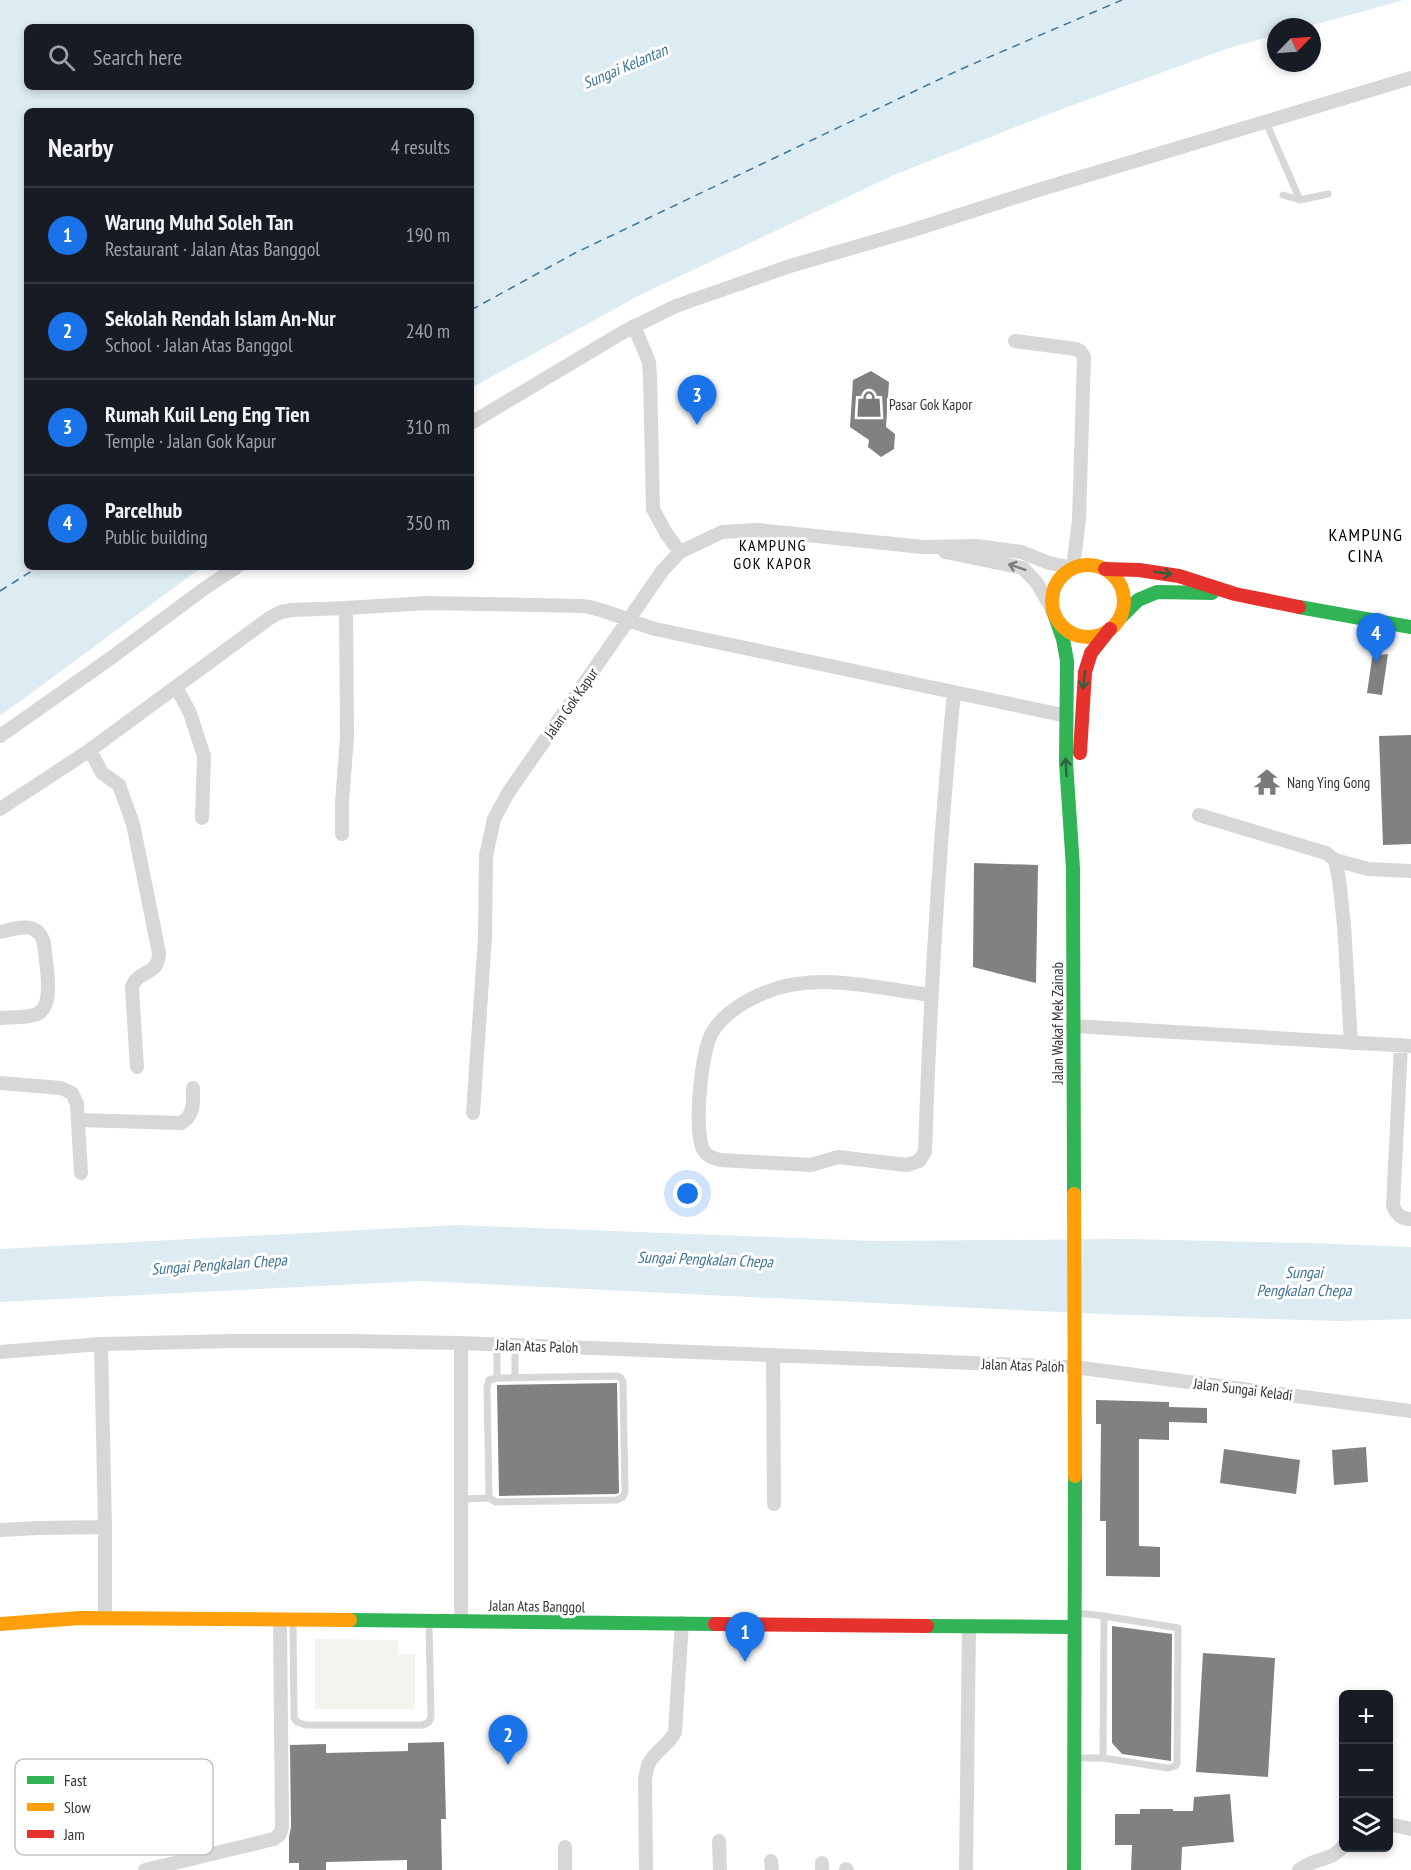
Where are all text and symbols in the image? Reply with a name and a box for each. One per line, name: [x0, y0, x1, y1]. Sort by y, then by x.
north arrow: [1267, 18, 1321, 72]
search box: [24, 24, 474, 90]
water label: Sungai Kelantan: [580, 39, 671, 93]
icon: search: [45, 41, 78, 74]
text: Search here: [93, 43, 182, 71]
text: Nearby: [48, 131, 113, 164]
text: 4 results: [391, 134, 450, 160]
text: Warung Muhd Soleh Tan: [105, 208, 293, 236]
text: 1: [63, 222, 72, 248]
text: 190 m: [406, 222, 450, 248]
text: Restaurant · Jalan Atas Banggol: [105, 236, 320, 262]
text: Sekolah Rendah Islam An-Nur: [105, 304, 336, 332]
text: 2: [63, 318, 72, 344]
text: 240 m: [406, 318, 450, 344]
text: School · Jalan Atas Banggol: [105, 332, 293, 358]
pin: 3: [678, 376, 716, 425]
shop icon: Pasar Gok Kapor: [854, 389, 884, 419]
place label: Pasar Gok Kapor: [889, 395, 973, 414]
text: Rumah Kuil Leng Eng Tien: [105, 400, 310, 428]
text: 3: [63, 414, 72, 440]
text: 310 m: [406, 414, 450, 440]
text: Temple · Jalan Gok Kapur: [105, 428, 276, 454]
text: Parcelhub: [105, 496, 182, 524]
text: 4: [63, 510, 72, 536]
text: 350 m: [406, 510, 450, 536]
district label: KAMPUNG CINA: [1329, 523, 1403, 567]
text: Public building: [105, 524, 208, 550]
district label: KAMPUNG GOK KAPOR: [733, 535, 813, 573]
one-way arrow: [1008, 561, 1027, 572]
one-way arrow: [1153, 568, 1172, 579]
pin: 4: [1356, 614, 1396, 663]
street label: Jalan Gok Kapur: [539, 663, 603, 743]
one-way arrow: [1078, 670, 1089, 690]
one-way arrow: [1061, 758, 1072, 778]
temple icon: Nang Ying Gong: [1252, 767, 1282, 797]
place label: Nang Ying Gong: [1287, 773, 1370, 792]
street label: Jalan Wakaf Mek Zainab: [1048, 962, 1067, 1085]
your location: [673, 1179, 702, 1208]
water label: Sungai Pengkalan Chepa: [637, 1247, 775, 1271]
water label: Sungai Pengkalan Chepa: [151, 1249, 289, 1279]
water label: Sungai Pengkalan Chepa: [1257, 1262, 1353, 1300]
street label: Jalan Atas Paloh: [494, 1335, 579, 1357]
street label: Jalan Atas Paloh: [980, 1354, 1065, 1376]
street label: Jalan Sungai Keladi: [1191, 1373, 1294, 1404]
street label: Jalan Atas Banggol: [488, 1596, 586, 1616]
pin: 1: [726, 1612, 764, 1662]
map controls: [1339, 1690, 1393, 1852]
button: +: [1339, 1690, 1393, 1744]
pin: 2: [488, 1716, 528, 1765]
button: −: [1339, 1744, 1393, 1798]
legend: [15, 1759, 213, 1855]
text: Fast: [64, 1770, 87, 1790]
text: Slow: [64, 1797, 91, 1817]
button: layers: [1339, 1798, 1393, 1852]
text: Jam: [63, 1824, 85, 1844]

